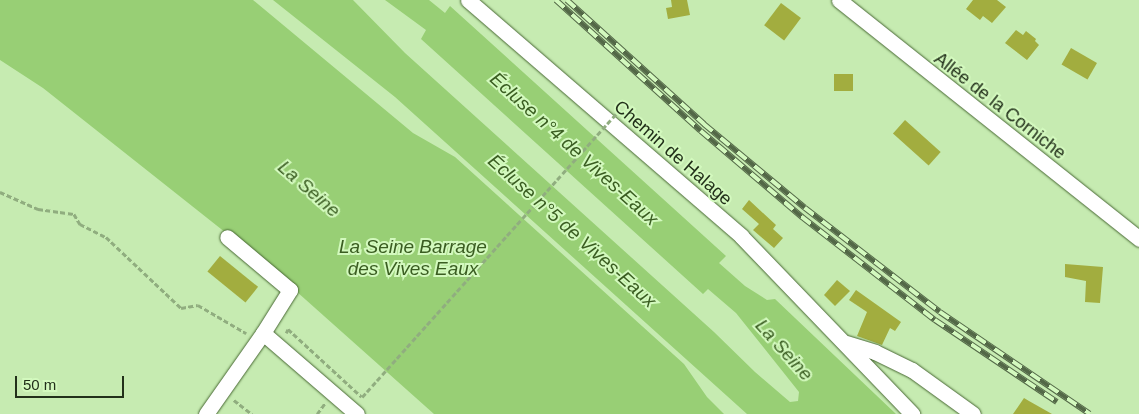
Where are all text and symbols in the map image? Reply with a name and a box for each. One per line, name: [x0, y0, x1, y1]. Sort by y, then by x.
street label: Allée de la Corniche: [930, 48, 1070, 164]
water label: Écluse n°4 de Vives-Eaux: [485, 67, 663, 231]
street label: Chemin de Halage: [610, 96, 736, 210]
water label: Écluse n°5 de Vives-Eaux: [483, 149, 661, 313]
water label: La Seine: [273, 156, 345, 222]
water label: La Seine Barrage des Vives Eaux: [339, 236, 487, 280]
water label: La Seine: [750, 315, 818, 385]
scale bar: [18, 366, 126, 398]
text: 50 m: [23, 376, 56, 393]

